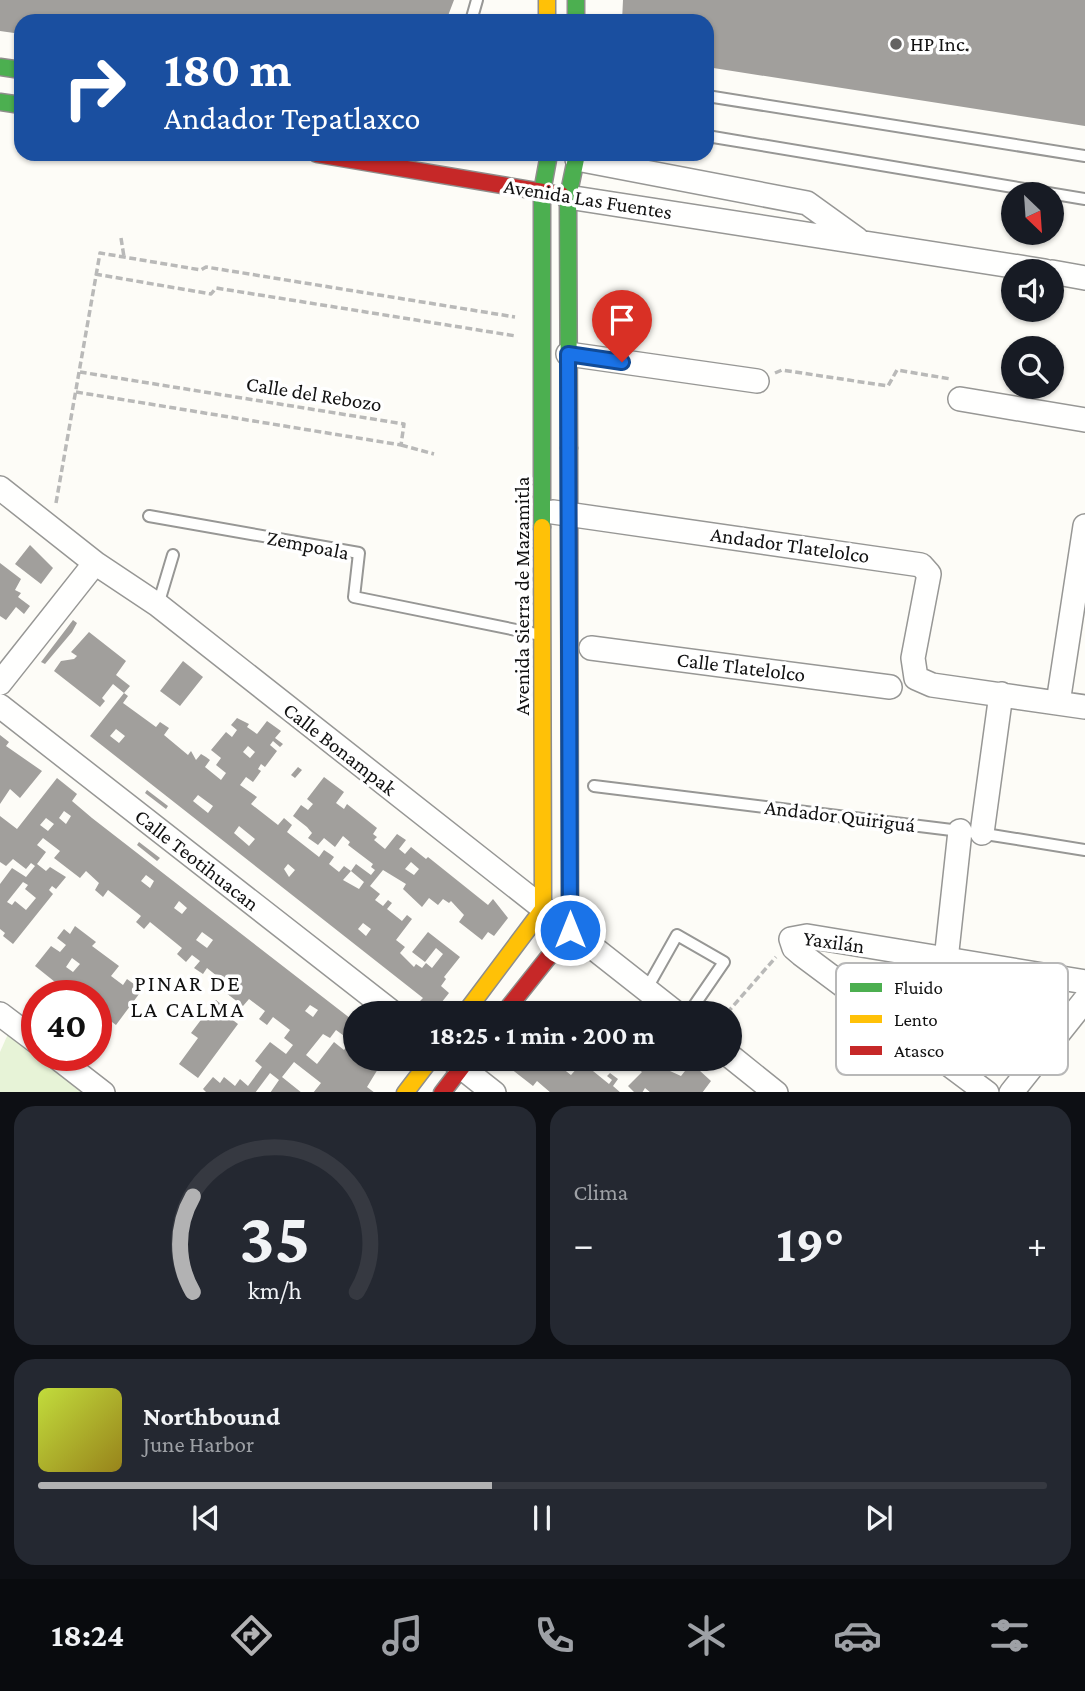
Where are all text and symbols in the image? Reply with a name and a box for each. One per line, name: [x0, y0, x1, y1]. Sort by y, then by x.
place label: HP Inc.: [910, 32, 969, 56]
marker: HP Inc.: [888, 36, 904, 52]
icon: right: [49, 42, 140, 133]
text: 180 m: [164, 42, 292, 97]
text: Andador Tepatlaxco: [164, 100, 420, 136]
street label: Avenida Las Fuentes: [502, 174, 674, 224]
north arrow: [1001, 182, 1064, 245]
map controls: [1001, 182, 1064, 399]
button: sound: [1001, 259, 1064, 322]
pin: [592, 290, 652, 362]
icon: arrive: [603, 301, 641, 339]
button: search: [1001, 336, 1064, 399]
street label: Calle del Rebozo: [244, 371, 384, 417]
street label: Avenida Sierra de Mazamitla: [510, 476, 534, 715]
street label: Andador Tlatelolco: [709, 522, 871, 568]
street label: Zempoala: [265, 525, 352, 565]
street label: Calle Tlatelolco: [675, 647, 807, 687]
street label: Calle Bonampak: [279, 697, 401, 801]
street label: Andador Quiriguá: [763, 795, 917, 837]
street label: Calle Teotihuacan: [130, 804, 264, 916]
position arrow: [533, 893, 607, 967]
street label: Yaxilán: [802, 926, 866, 958]
legend: [836, 963, 1068, 1075]
district label: PINAR DE LA CALMA: [131, 970, 245, 1022]
text: Fluido: [894, 977, 943, 998]
speed limit sign: 40: [21, 980, 112, 1071]
text: Lento: [894, 1009, 938, 1030]
text: 18:25 · 1 min · 200 m: [430, 1021, 655, 1050]
text: Atasco: [894, 1040, 944, 1061]
text: Clima: [574, 1179, 628, 1205]
text: 35: [239, 1197, 310, 1278]
text: 19°: [776, 1214, 844, 1272]
text: −: [574, 1223, 594, 1265]
text: +: [1027, 1223, 1047, 1265]
text: km/h: [248, 1276, 302, 1303]
text: Northbound: [143, 1402, 280, 1431]
text: June Harbor: [143, 1431, 254, 1457]
icon: previous: [187, 1499, 225, 1537]
icon: pause: [523, 1499, 561, 1537]
icon: next: [860, 1499, 898, 1537]
icon: directions: [227, 1611, 276, 1660]
icon: music: [378, 1611, 427, 1660]
icon: phone: [530, 1611, 579, 1660]
icon: climate: [682, 1611, 731, 1660]
icon: car: [833, 1611, 882, 1660]
icon: filters: [985, 1611, 1034, 1660]
text: 18:24: [51, 1617, 124, 1653]

